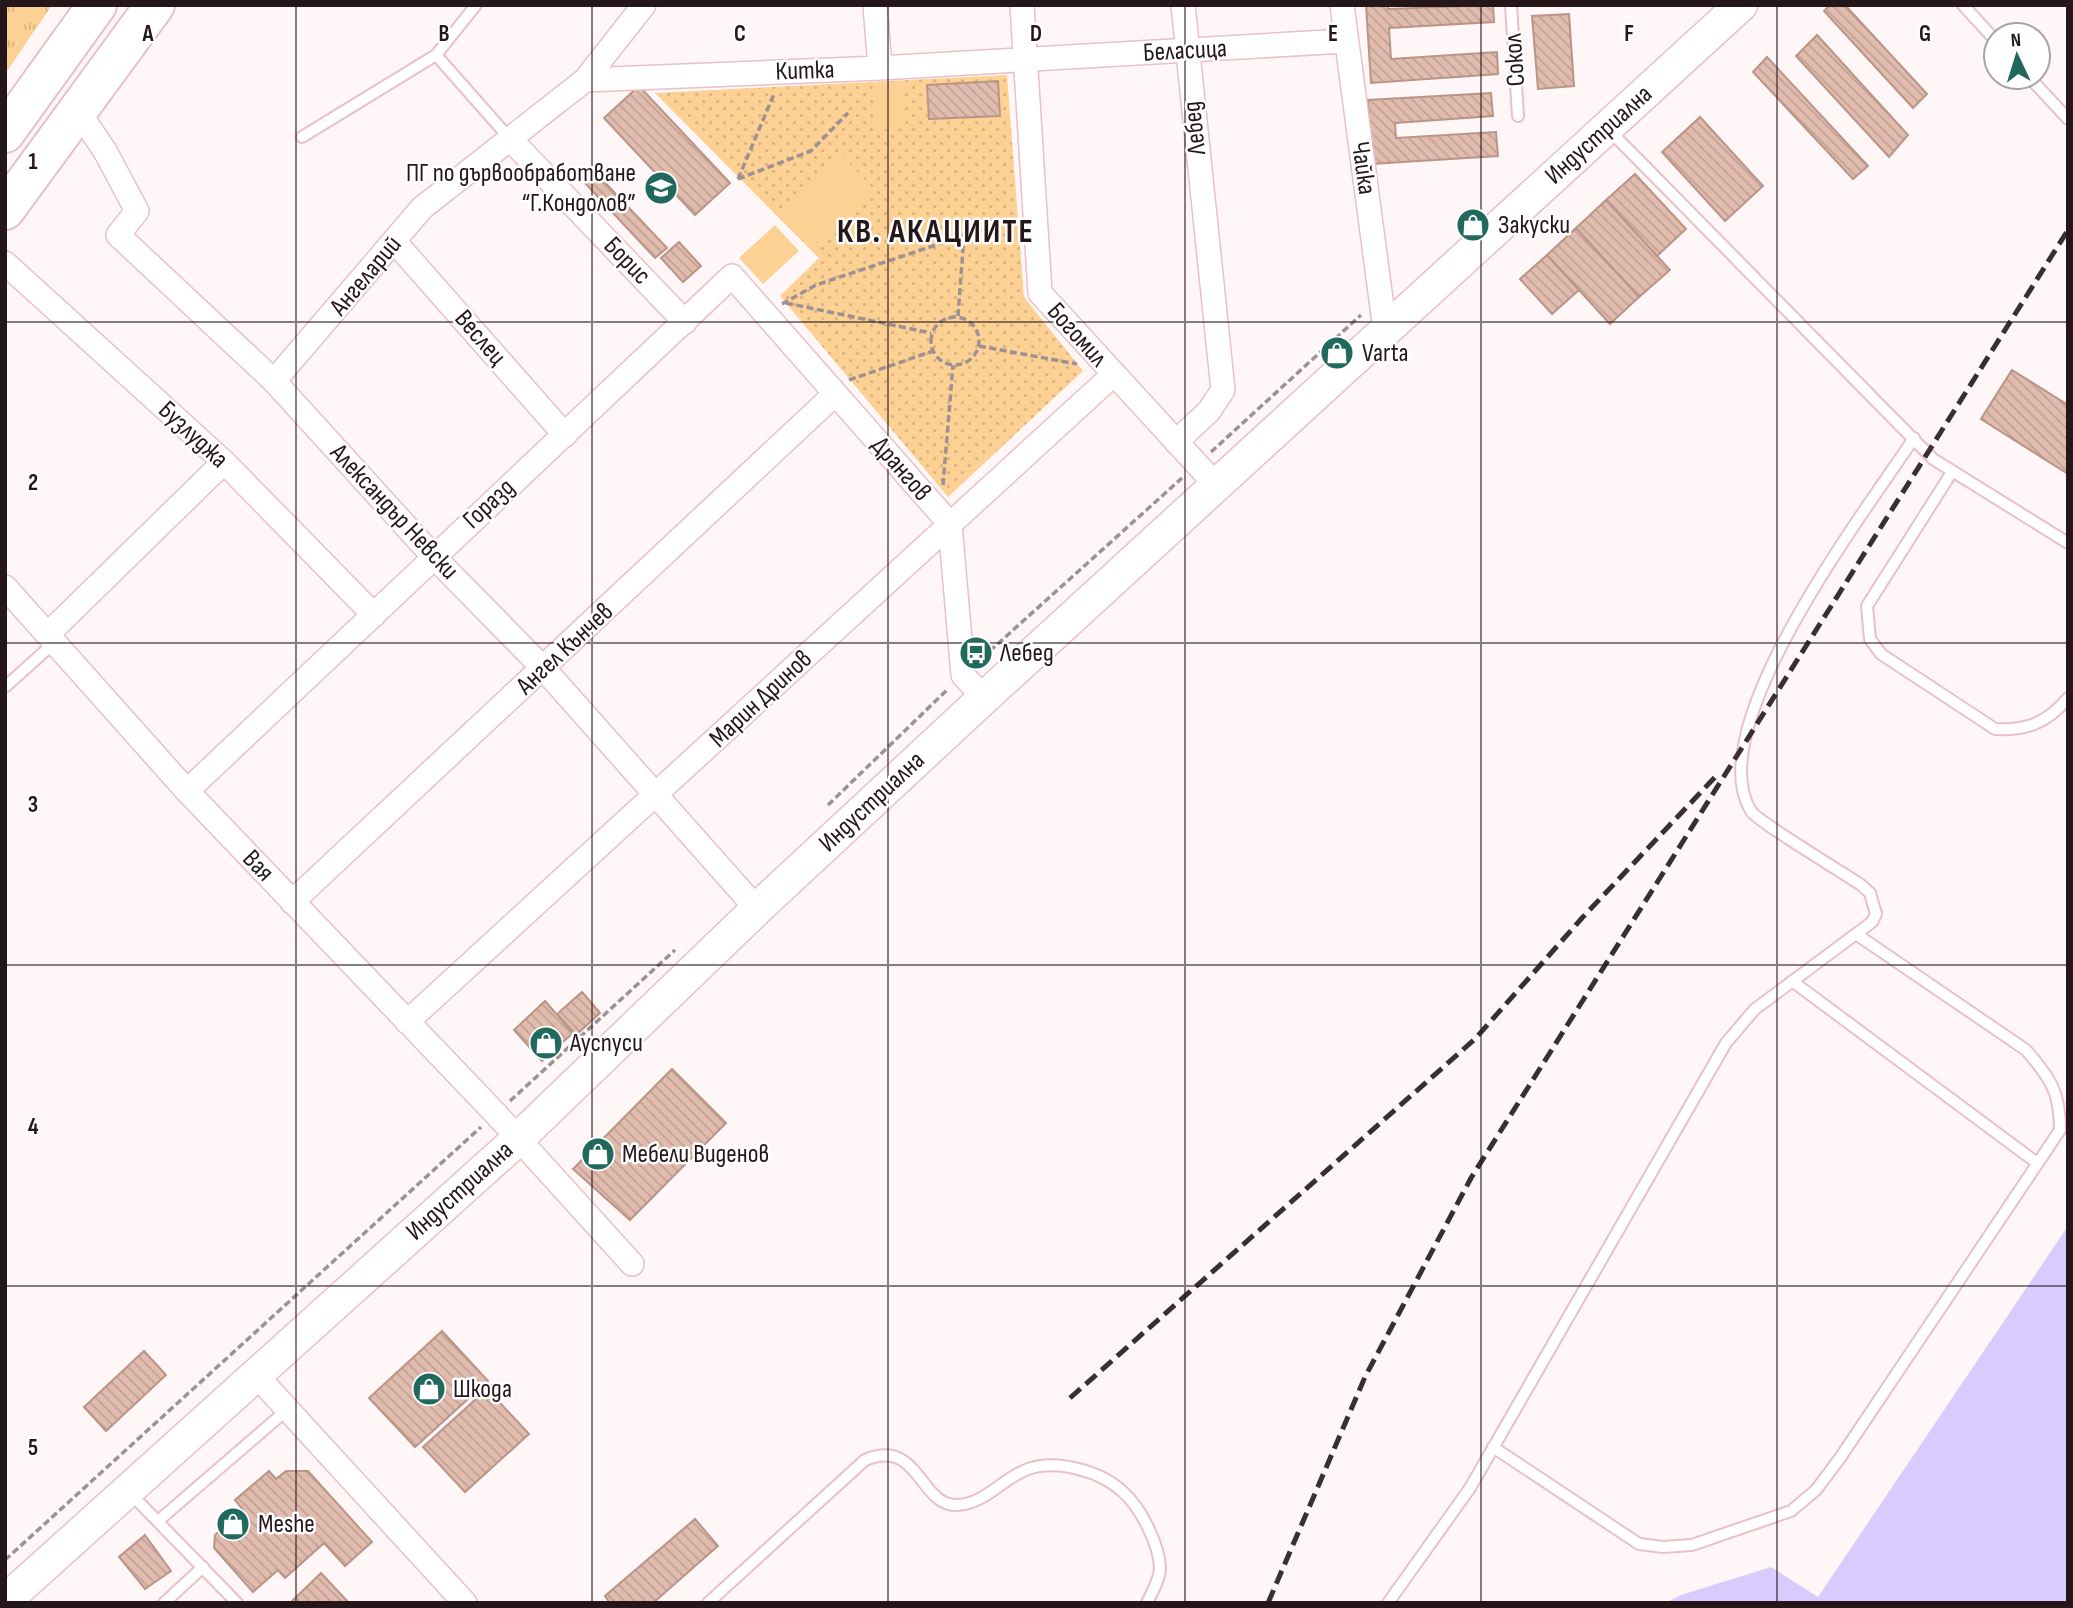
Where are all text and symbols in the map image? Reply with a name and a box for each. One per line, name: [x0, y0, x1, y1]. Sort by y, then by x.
text: A: [142, 20, 155, 48]
text: B: [439, 20, 450, 48]
text: C: [734, 20, 746, 48]
text: D: [1030, 20, 1042, 48]
text: E: [1328, 20, 1338, 48]
text: F: [1624, 20, 1634, 48]
text: G: [1919, 20, 1931, 48]
north arrow: [1982, 21, 2052, 91]
text: N: [2010, 29, 2022, 52]
street label: Сокол: [1498, 32, 1532, 87]
street label: Беласица: [1142, 33, 1228, 69]
street label: Китка: [775, 54, 835, 88]
street label: Индустриална: [1539, 79, 1659, 191]
street label: Лебед: [1177, 100, 1213, 157]
street label: Чайка: [1344, 139, 1382, 197]
text: 1: [28, 148, 38, 176]
place label: ПГ по дървообработване “Г.Кондолов”: [406, 158, 636, 219]
school or university icon: ПГ по дървообработване “Г.Кондолов”: [642, 169, 680, 207]
shop icon: Закуски: [1454, 206, 1492, 244]
place label: Закуски: [1498, 210, 1570, 241]
district label: КВ. АКАЦИИТЕ: [837, 212, 1035, 252]
street label: Ангеларий: [323, 230, 408, 323]
street label: Борис: [597, 231, 657, 291]
street label: Богомил: [1040, 297, 1114, 374]
street label: Веслец: [448, 304, 512, 372]
shop icon: Varta: [1318, 334, 1356, 372]
place label: Varta: [1362, 338, 1409, 369]
street label: Бузлуджа: [152, 395, 234, 475]
street label: Дрангов: [865, 430, 937, 508]
street label: Александър Невски: [323, 437, 465, 586]
text: 2: [28, 469, 38, 497]
street label: Горазд: [457, 472, 521, 536]
street label: Ангел Кънчев: [510, 596, 620, 702]
bus stop icon: Лебед: [957, 634, 995, 672]
place label: Лебед: [999, 638, 1054, 669]
street label: Марин Дринов: [703, 644, 819, 754]
street label: Индустриална: [813, 745, 931, 859]
text: 3: [28, 791, 38, 819]
street label: Вая: [236, 844, 280, 888]
shop icon: Ауспуси: [527, 1024, 565, 1062]
place label: Ауспуси: [569, 1028, 643, 1059]
text: 4: [28, 1113, 39, 1141]
street label: Индустриална: [400, 1135, 520, 1247]
shop icon: Мебели Виденов: [579, 1135, 617, 1173]
place label: Мебели Виденов: [622, 1139, 769, 1170]
shop icon: Шкода: [410, 1370, 448, 1408]
place label: Шкода: [453, 1374, 512, 1405]
text: 5: [28, 1434, 38, 1462]
shop icon: Meshe: [214, 1505, 252, 1543]
place label: Meshe: [258, 1509, 315, 1540]

